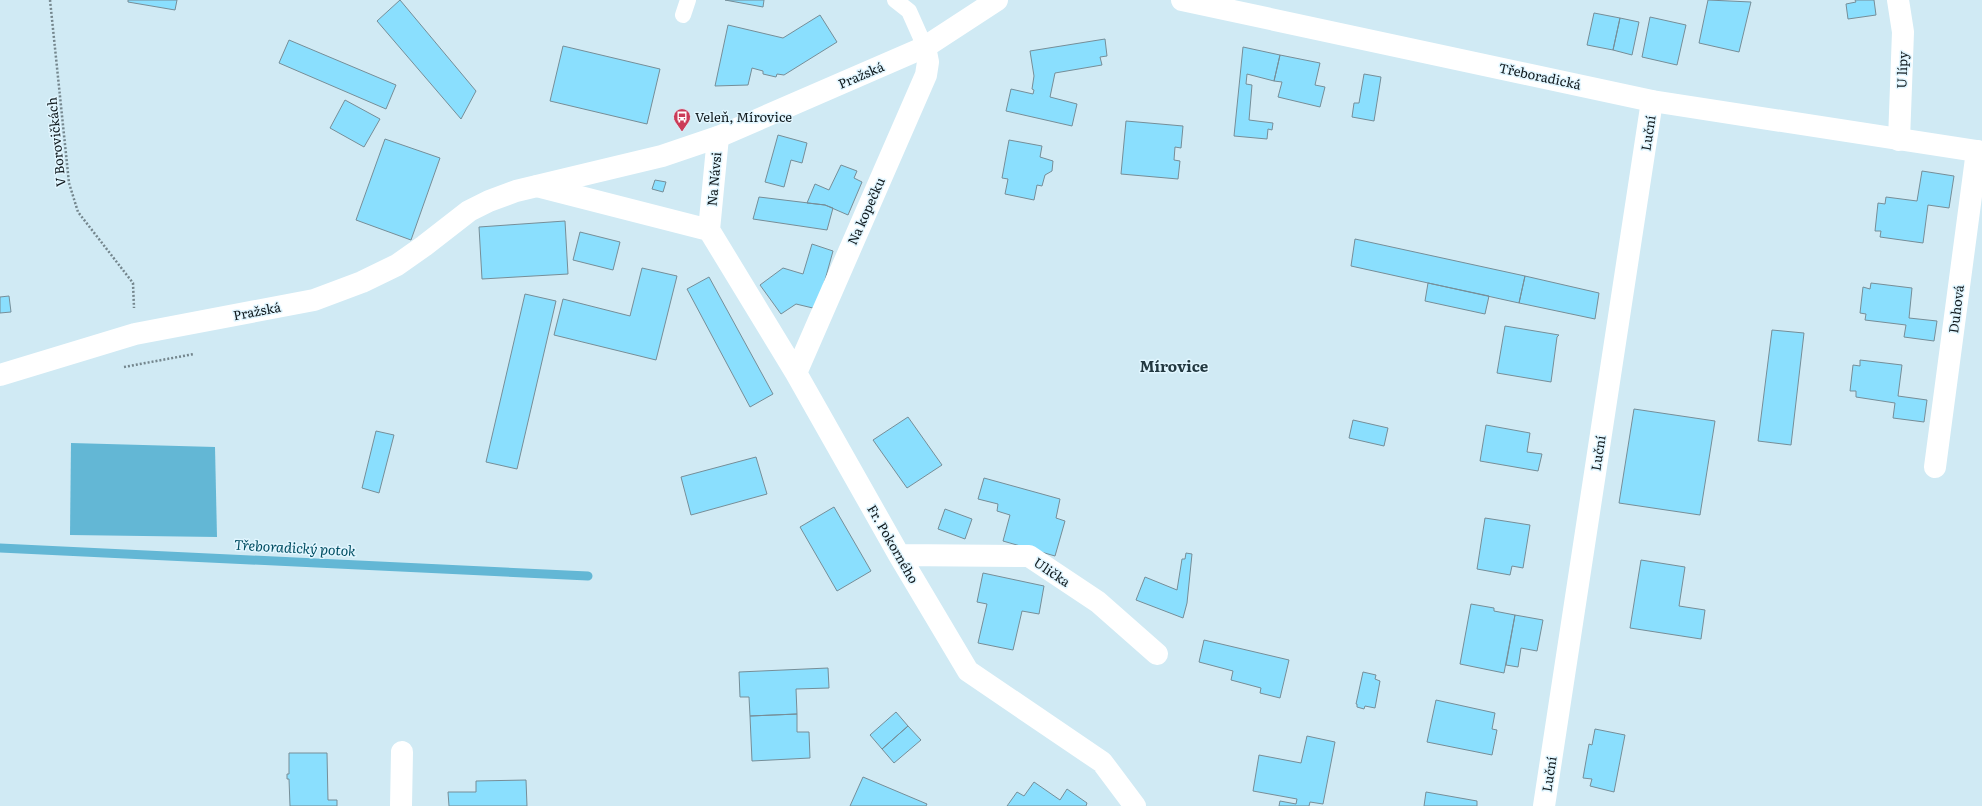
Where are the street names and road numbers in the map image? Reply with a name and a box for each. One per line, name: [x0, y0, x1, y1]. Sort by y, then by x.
street label: U lípy: [1891, 51, 1912, 89]
street label: Pražská: [835, 56, 887, 93]
street label: Třeboradická: [1497, 58, 1583, 94]
street label: V Borovičkách: [41, 96, 70, 188]
street label: Luční: [1635, 113, 1660, 152]
street label: Na Návsi: [702, 151, 725, 207]
street label: Na kopečku: [842, 174, 889, 248]
street label: Duhová: [1943, 284, 1968, 334]
street label: Pražská: [231, 297, 282, 324]
street label: Luční: [1585, 433, 1610, 472]
street label: Fr. Pokorného: [863, 501, 924, 587]
street label: Ulička: [1030, 552, 1074, 591]
street label: Luční: [1536, 754, 1561, 793]

